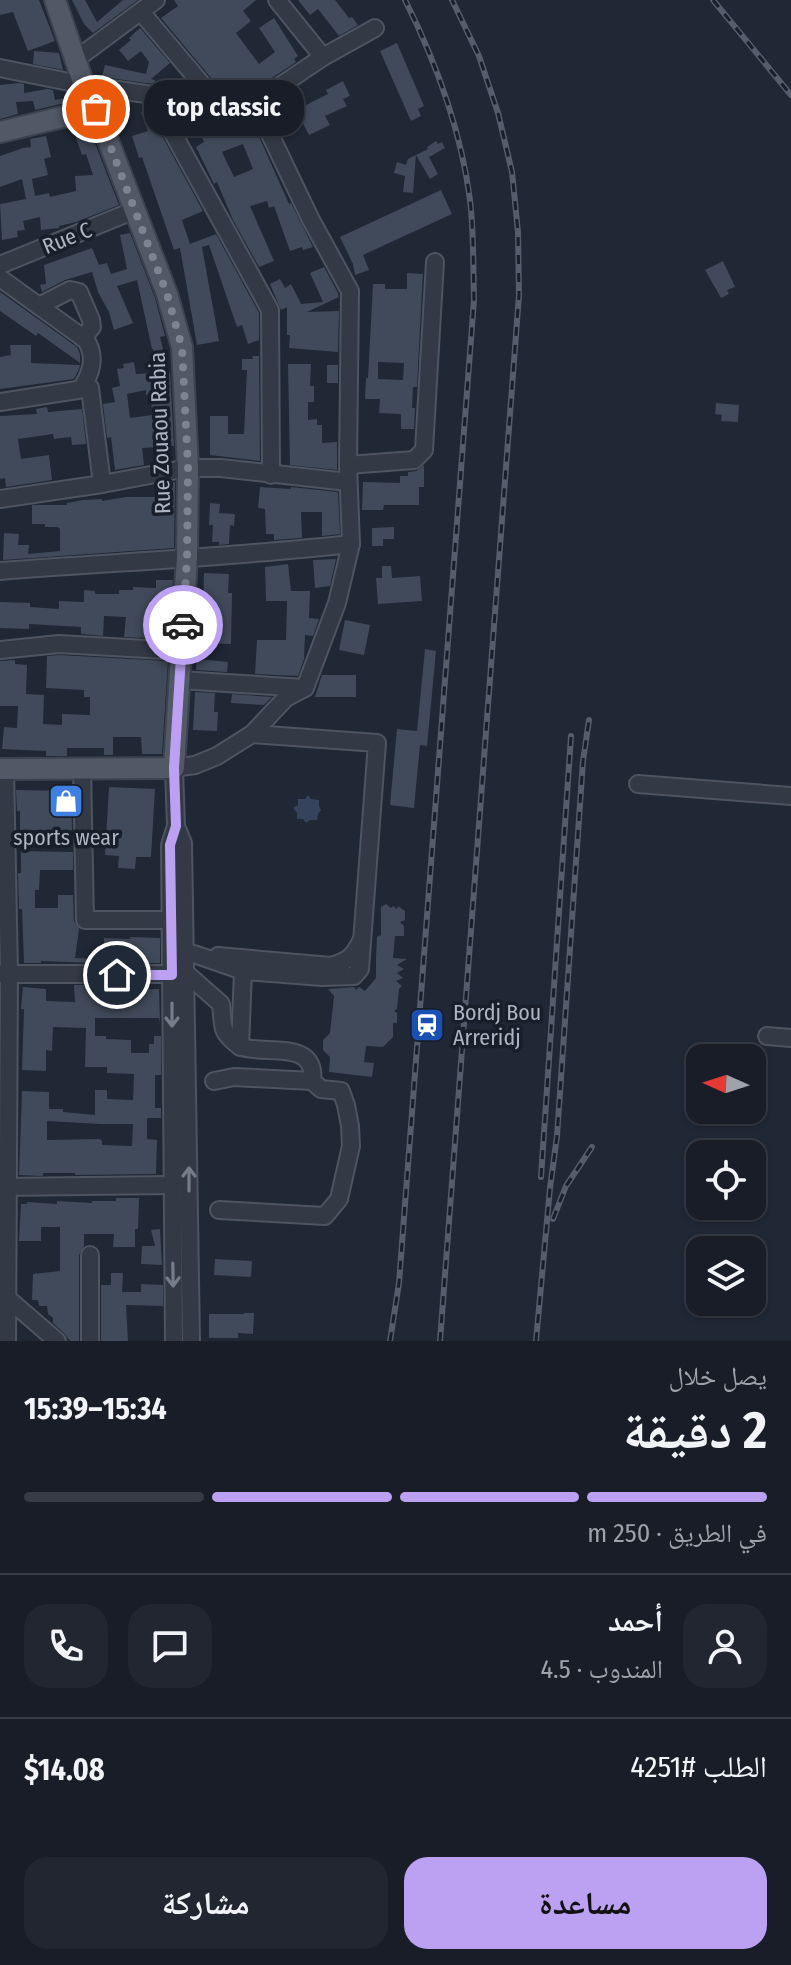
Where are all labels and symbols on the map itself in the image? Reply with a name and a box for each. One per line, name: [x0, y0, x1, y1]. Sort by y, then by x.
pin: [62, 75, 130, 143]
callout: top classic: [144, 81, 304, 137]
street label: Rue C: [38, 216, 96, 260]
street label: Rue Zouaou Rabia: [144, 352, 176, 514]
courier: [143, 585, 223, 665]
shop icon: sports wear: [47, 782, 85, 820]
place label: sports wear: [13, 824, 119, 851]
pin: [83, 941, 151, 1009]
place label: Bordj Bou Arreridj: [453, 999, 541, 1051]
one-way arrow: [164, 1001, 180, 1028]
station icon: Bordj Bou Arreridj: [408, 1006, 446, 1044]
north arrow: [686, 1044, 766, 1124]
one-way arrow: [181, 1166, 197, 1193]
one-way arrow: [166, 1261, 181, 1288]

